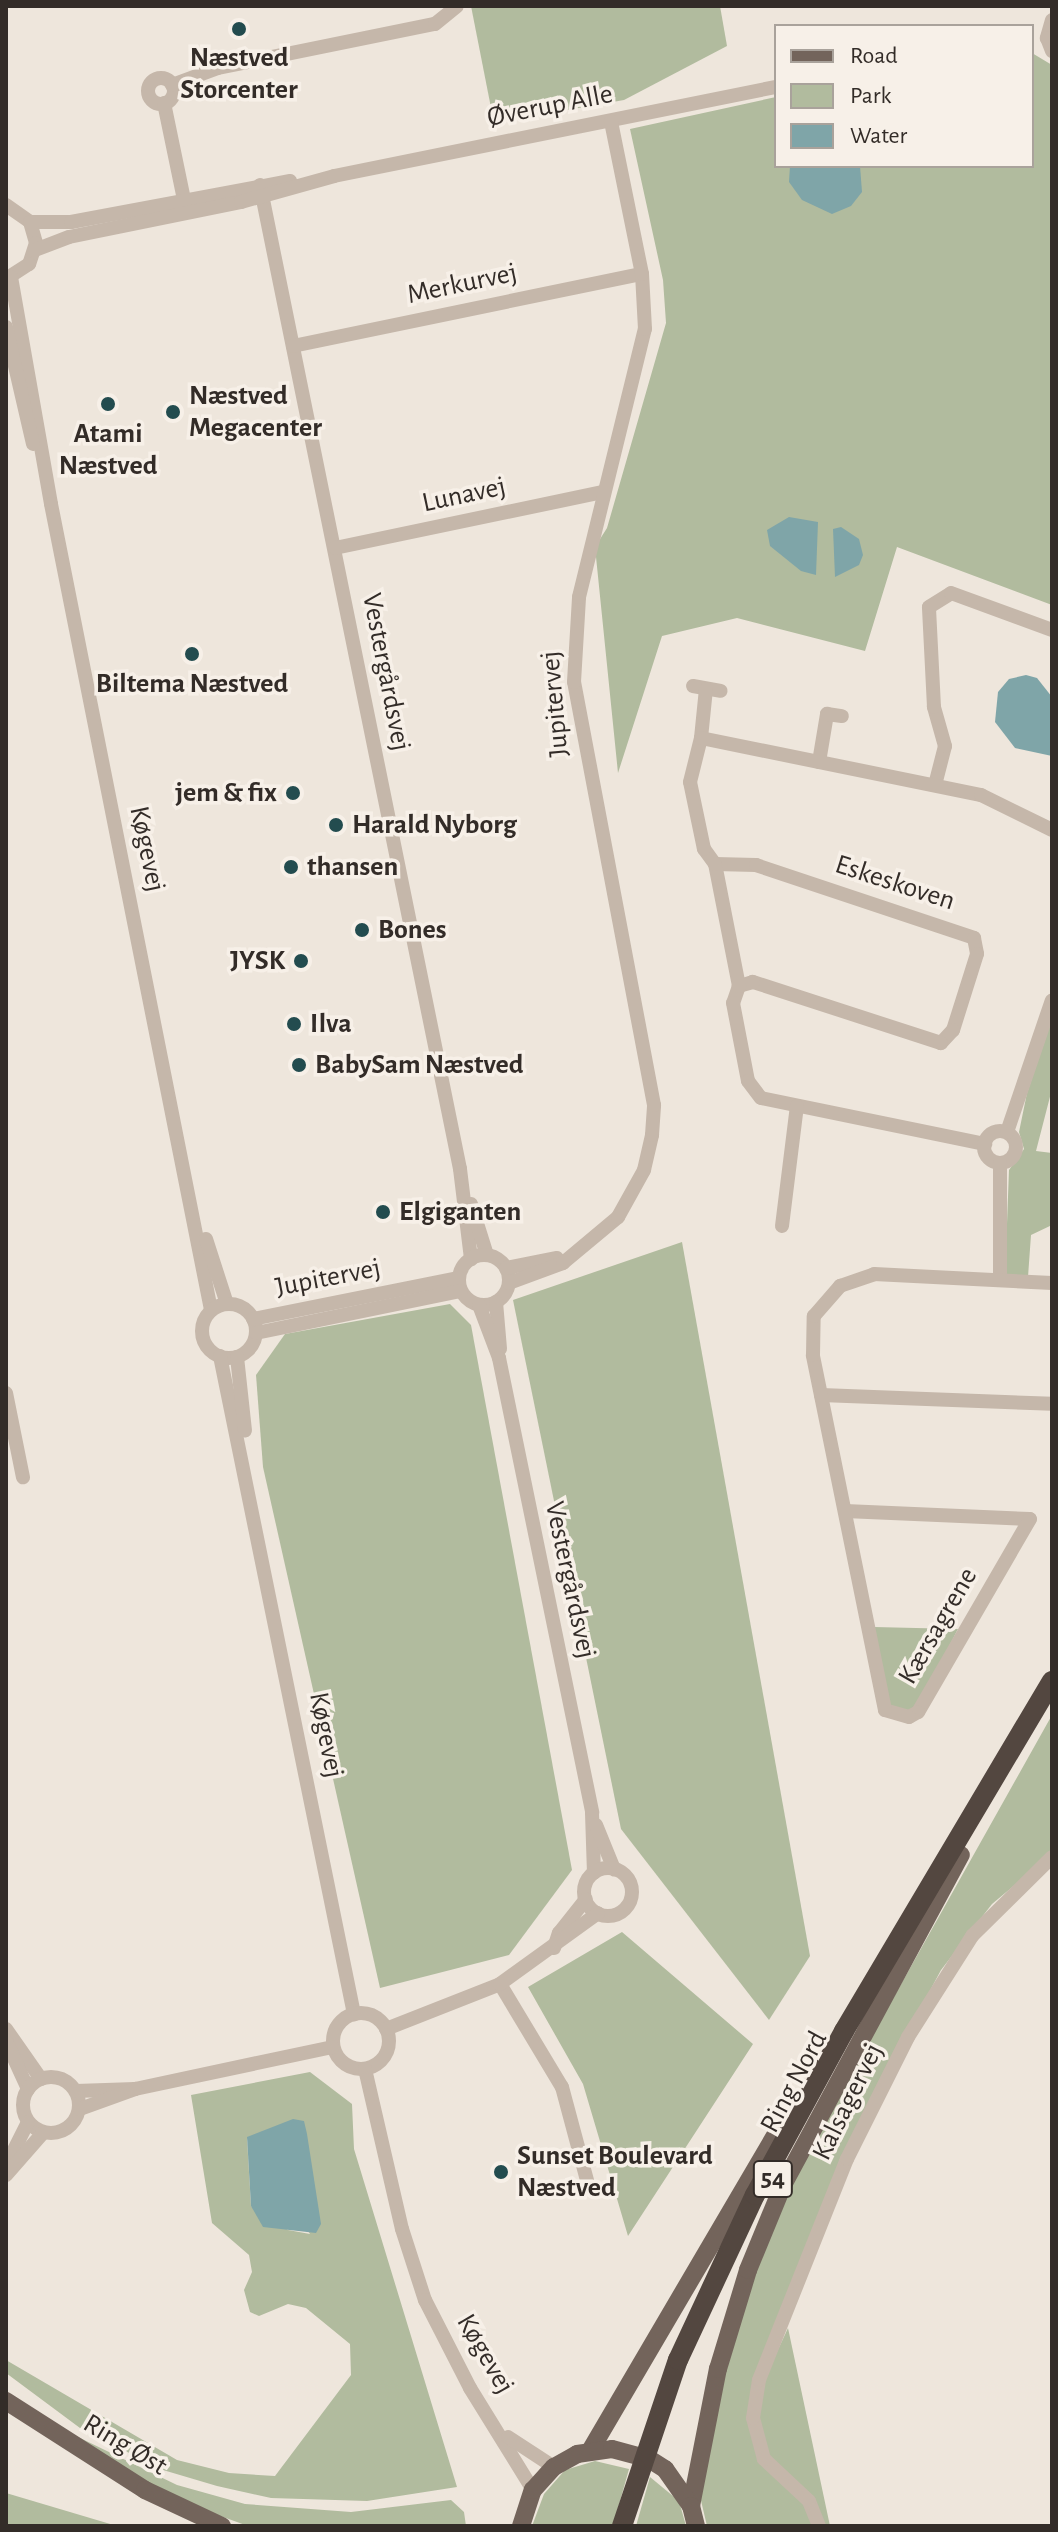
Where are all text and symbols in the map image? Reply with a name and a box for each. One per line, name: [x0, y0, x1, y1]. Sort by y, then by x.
marker: Næstved Storcenter: [230, 20, 248, 38]
legend: [774, 24, 1034, 168]
place label: Næstved Storcenter: [180, 41, 298, 107]
text: Road: [850, 44, 898, 68]
street label: Øverup Alle: [484, 77, 616, 135]
text: Park: [850, 84, 891, 108]
text: Water: [850, 124, 907, 148]
street label: Merkurvej: [404, 256, 520, 312]
place label: Næstved Megacenter: [189, 379, 322, 445]
marker: Atami Næstved: [99, 395, 117, 413]
marker: Næstved Megacenter: [164, 403, 182, 421]
place label: Atami Næstved: [59, 417, 157, 483]
street label: Lunavej: [419, 470, 509, 520]
street label: Vestergårdsvej: [354, 590, 418, 754]
marker: Biltema Næstved: [183, 645, 201, 663]
street label: Jupitervej: [534, 650, 576, 758]
place label: Biltema Næstved: [96, 667, 288, 701]
place label: jem & fix: [175, 776, 277, 810]
marker: jem & fix: [284, 784, 302, 802]
street label: Køgevej: [122, 803, 172, 895]
place label: Harald Nyborg: [352, 808, 517, 842]
marker: Harald Nyborg: [327, 816, 345, 834]
street label: Eskeskoven: [831, 848, 959, 918]
place label: thansen: [307, 850, 398, 884]
marker: thansen: [282, 858, 300, 876]
place label: Bones: [378, 913, 446, 947]
marker: Bones: [353, 921, 371, 939]
place label: JYSK: [230, 944, 285, 978]
marker: JYSK: [292, 952, 310, 970]
place label: Ilva: [310, 1007, 352, 1041]
marker: Ilva: [285, 1015, 303, 1033]
place label: BabySam Næstved: [315, 1048, 524, 1082]
marker: BabySam Næstved: [290, 1056, 308, 1074]
place label: Elgiganten: [399, 1195, 521, 1229]
marker: Elgiganten: [374, 1203, 392, 1221]
street label: Jupitervej: [273, 1251, 383, 1305]
street label: Vestergårdsvej: [537, 1498, 603, 1662]
street label: Kærsagrene: [891, 1562, 985, 1690]
street label: Køgevej: [301, 1689, 351, 1781]
street label: Ring Nord: [753, 2025, 835, 2139]
street label: Kalsagervej: [805, 2038, 891, 2166]
place label: Sunset Boulevard Næstved: [517, 2139, 713, 2205]
road number: 54: [751, 2157, 795, 2201]
marker: Sunset Boulevard Næstved: [492, 2163, 510, 2181]
street label: Køgevej: [449, 2308, 521, 2400]
street label: Ring Øst: [77, 2407, 173, 2483]

